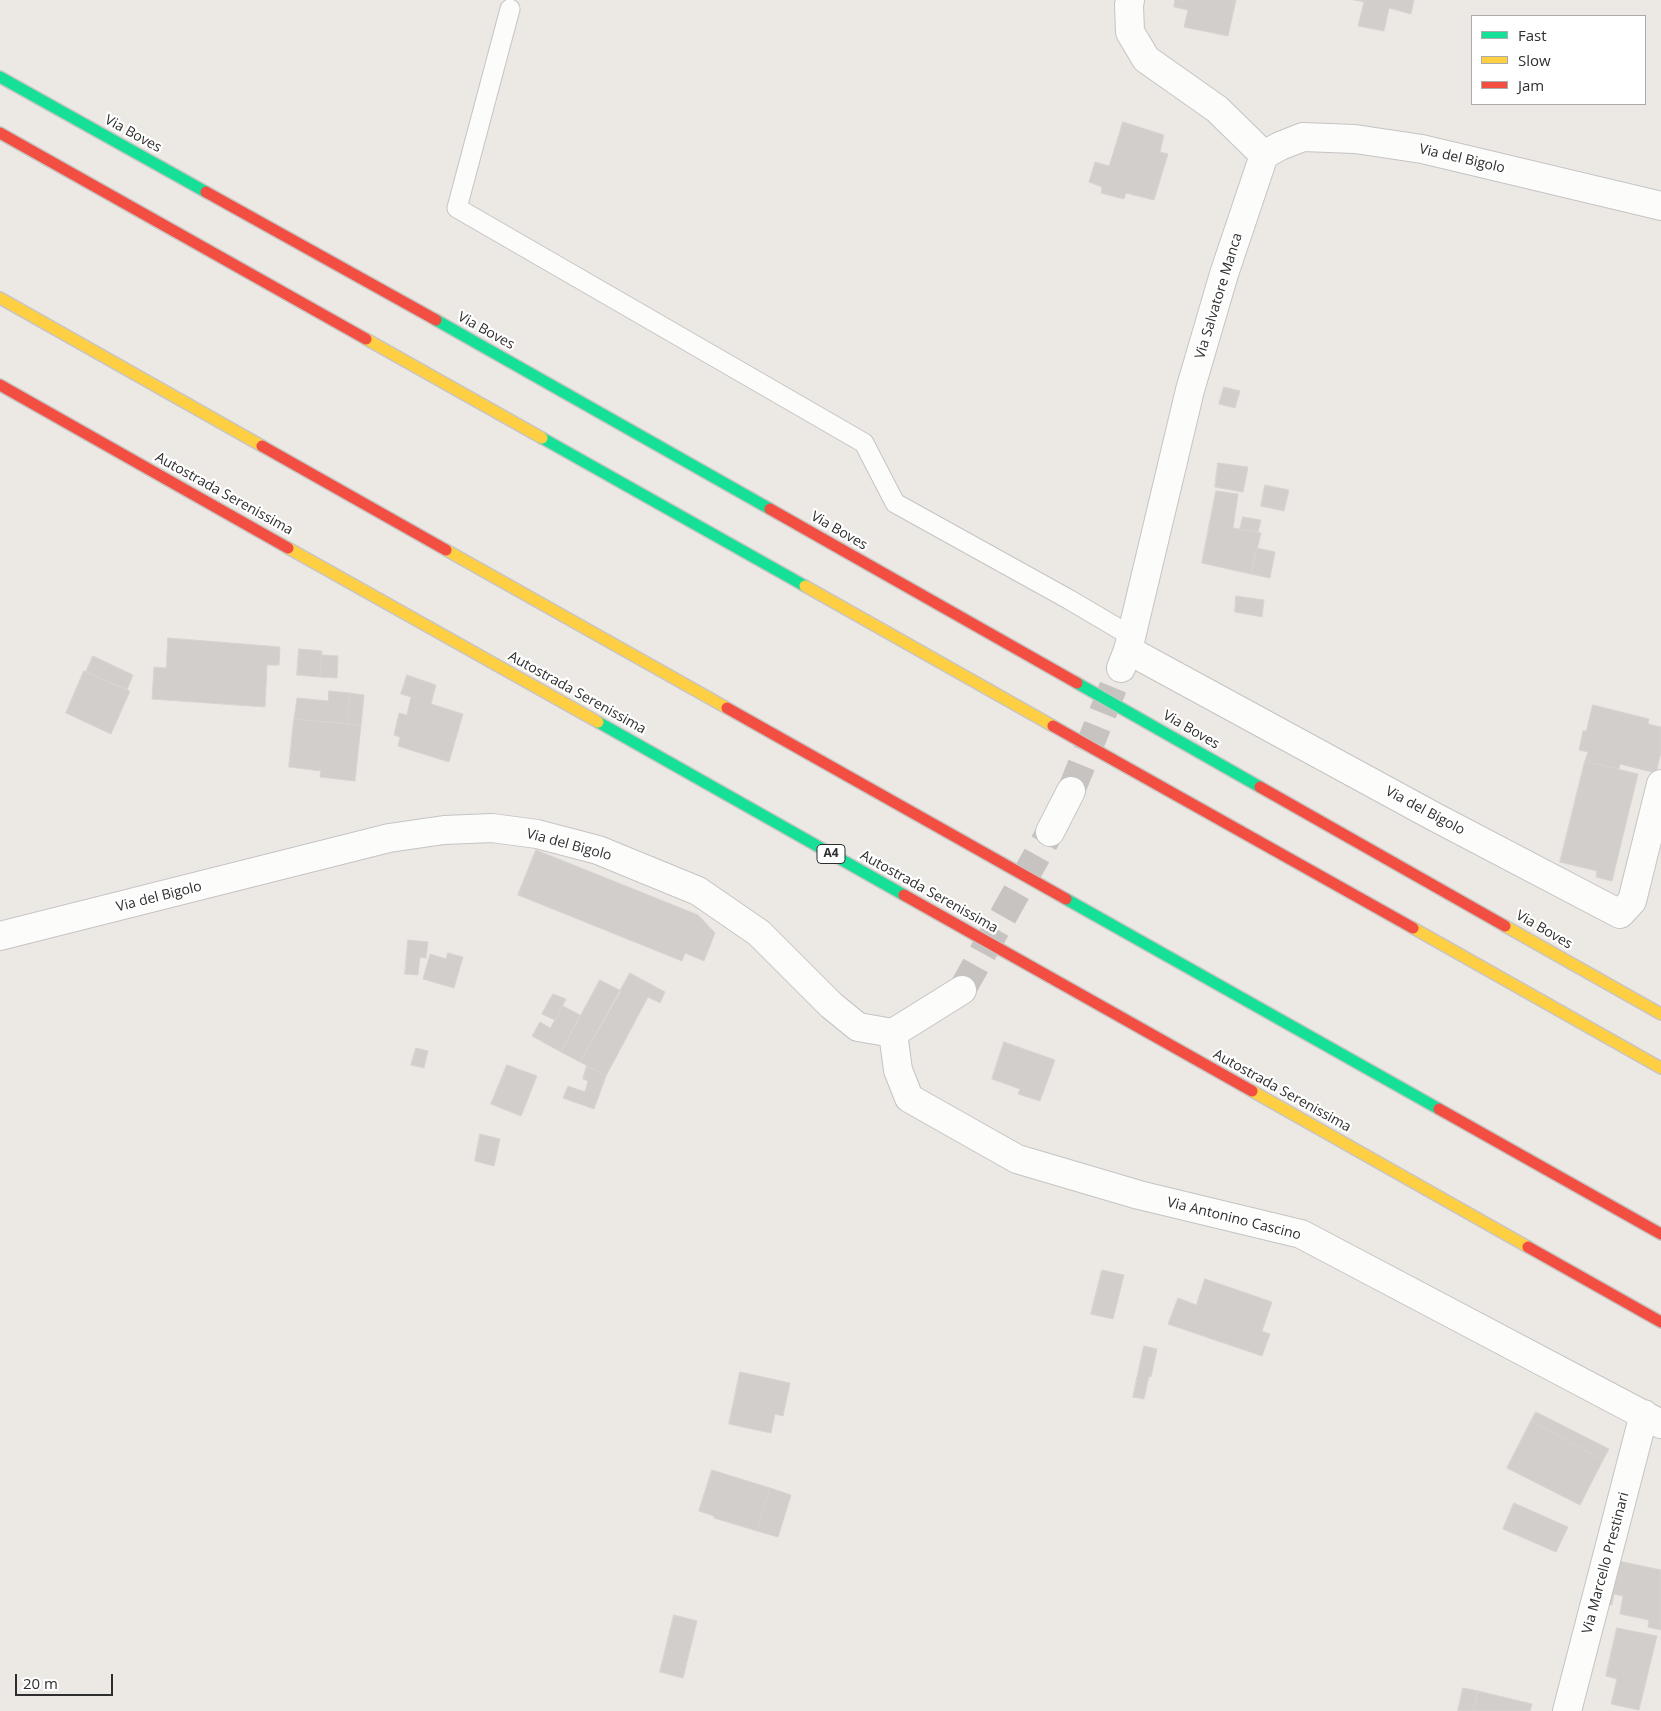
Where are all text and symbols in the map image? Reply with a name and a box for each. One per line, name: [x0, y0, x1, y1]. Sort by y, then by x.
legend: [1471, 15, 1646, 105]
text: Fast: [1518, 25, 1547, 45]
text: Slow: [1518, 50, 1551, 70]
text: Jam: [1518, 75, 1544, 95]
street label: Via Boves: [102, 112, 164, 156]
street label: Via del Bigolo: [1418, 141, 1506, 177]
street label: Via Salvatore Manca: [1192, 231, 1246, 361]
street label: Via Boves: [455, 309, 517, 353]
street label: Autostrada Serenissima: [152, 449, 296, 539]
street label: Via Boves: [808, 508, 870, 554]
street label: Autostrada Serenissima: [505, 648, 649, 738]
street label: Via Boves: [1160, 707, 1222, 753]
street label: Via del Bigolo: [1382, 783, 1468, 839]
street label: Via del Bigolo: [525, 826, 613, 864]
road number: A4: [817, 844, 845, 864]
street label: Autostrada Serenissima: [857, 847, 1001, 937]
street label: Via del Bigolo: [115, 878, 203, 916]
street label: Via Boves: [1513, 907, 1575, 953]
street label: Autostrada Serenissima: [1210, 1046, 1354, 1136]
street label: Via Antonino Cascino: [1165, 1194, 1303, 1244]
street label: Via Marcello Prestinari: [1579, 1490, 1633, 1636]
scale bar: [18, 1664, 115, 1696]
text: 20 m: [23, 1673, 58, 1693]

